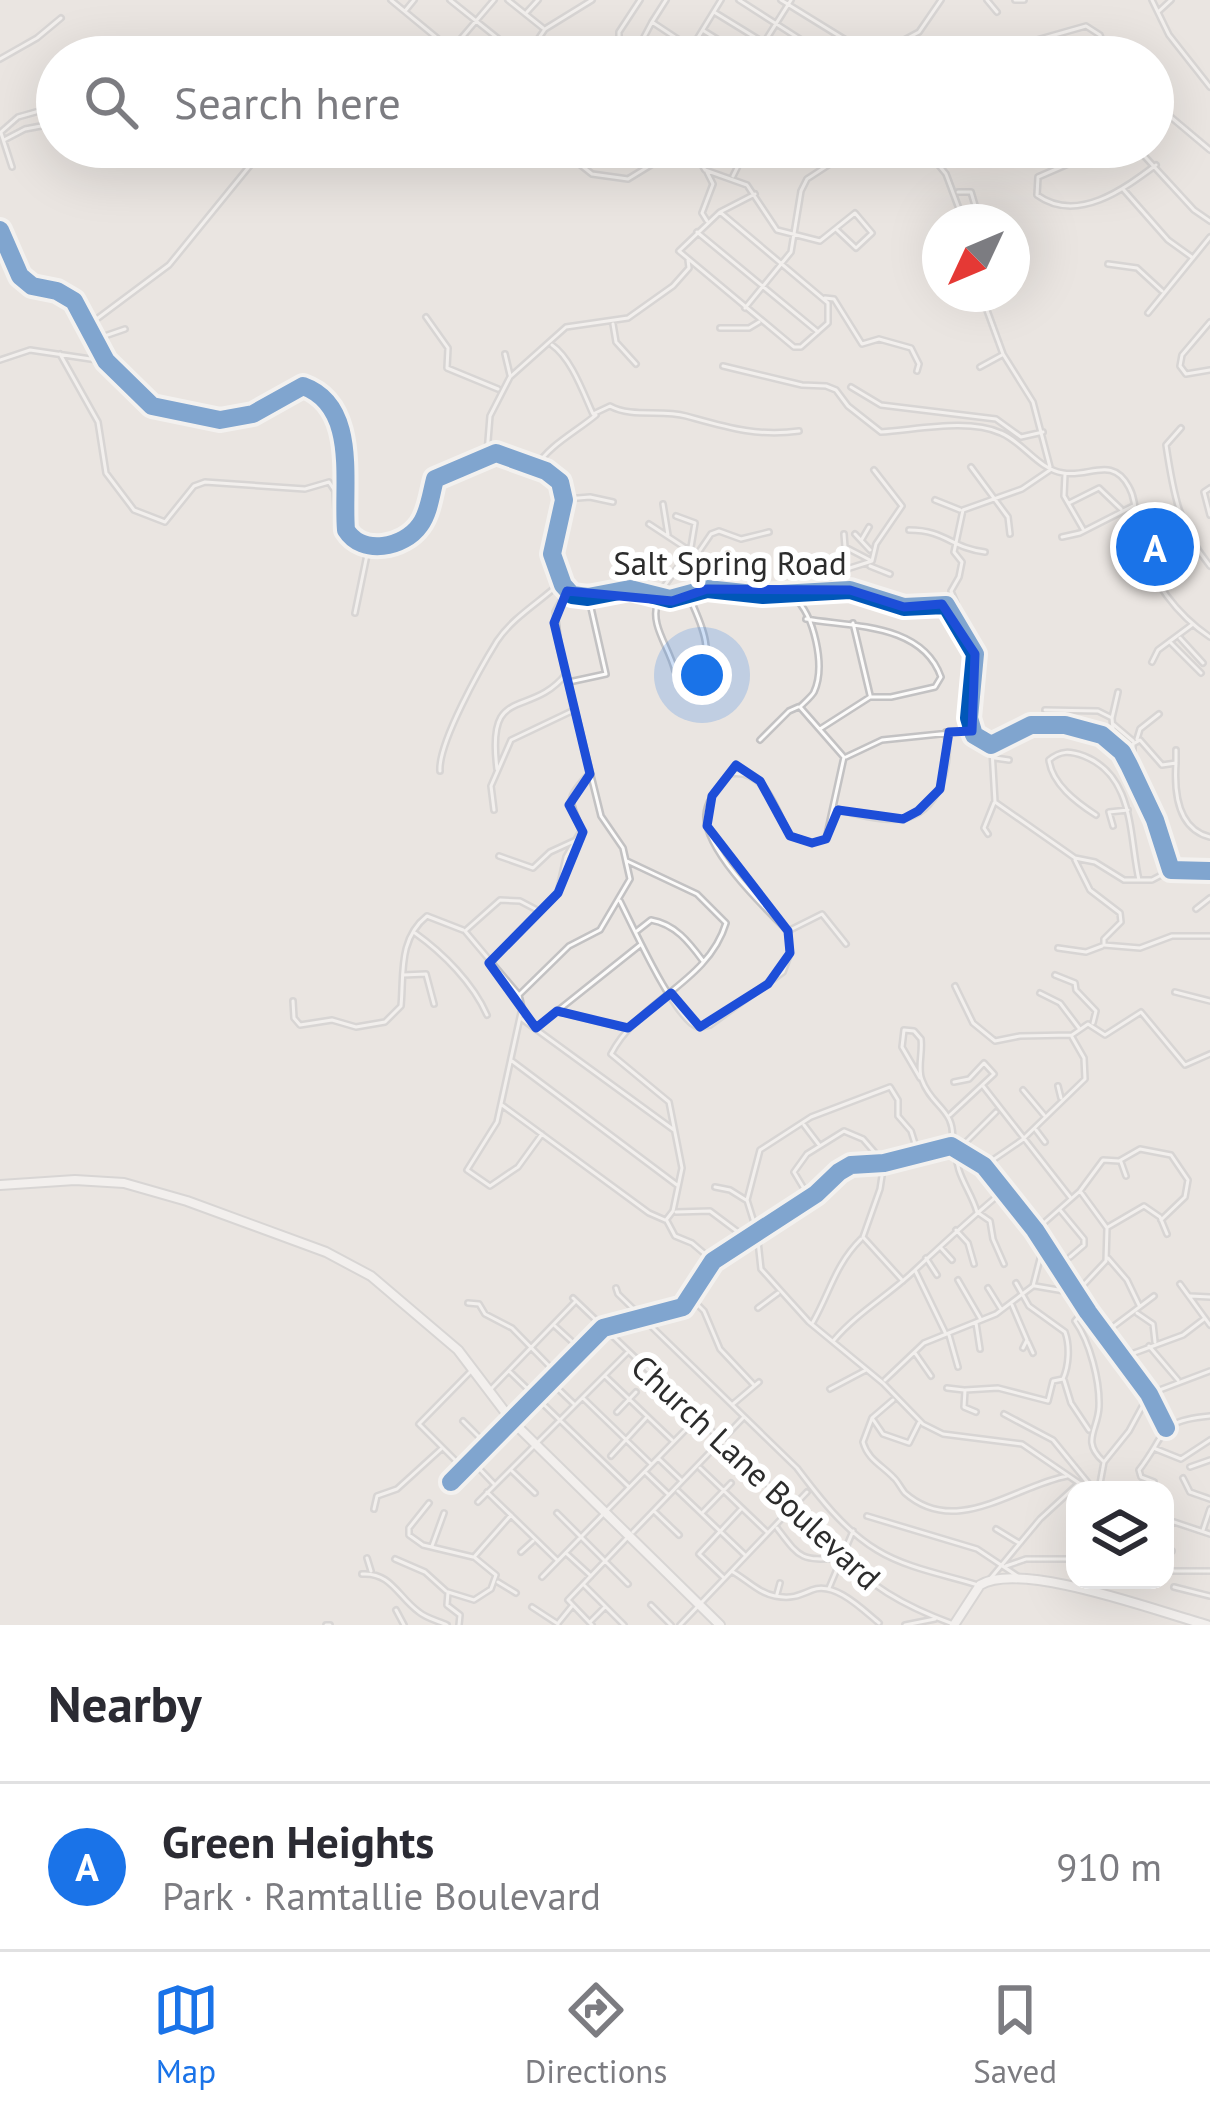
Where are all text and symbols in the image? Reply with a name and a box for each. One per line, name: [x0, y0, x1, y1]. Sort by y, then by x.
search box: [36, 36, 1174, 168]
icon: search: [78, 69, 144, 135]
text: Search here: [174, 73, 401, 131]
north arrow: [922, 204, 1030, 312]
pin: A: [1116, 502, 1194, 592]
street label: Salt Spring Road: [613, 541, 847, 584]
your location: [672, 645, 732, 705]
street label: Church Lane Boulevard: [623, 1345, 890, 1598]
map controls: [1066, 1481, 1174, 1589]
button: layers: [1066, 1481, 1174, 1589]
text: Nearby: [48, 1670, 202, 1736]
text: Green Heights: [162, 1812, 434, 1870]
text: A: [75, 1841, 99, 1892]
text: 910 m: [1056, 1841, 1162, 1892]
text: Park · Ramtallie Boulevard: [162, 1870, 601, 1921]
tab: Map: [153, 1977, 219, 2092]
tab: Directions: [525, 1977, 667, 2092]
tab: Saved: [973, 1977, 1057, 2092]

